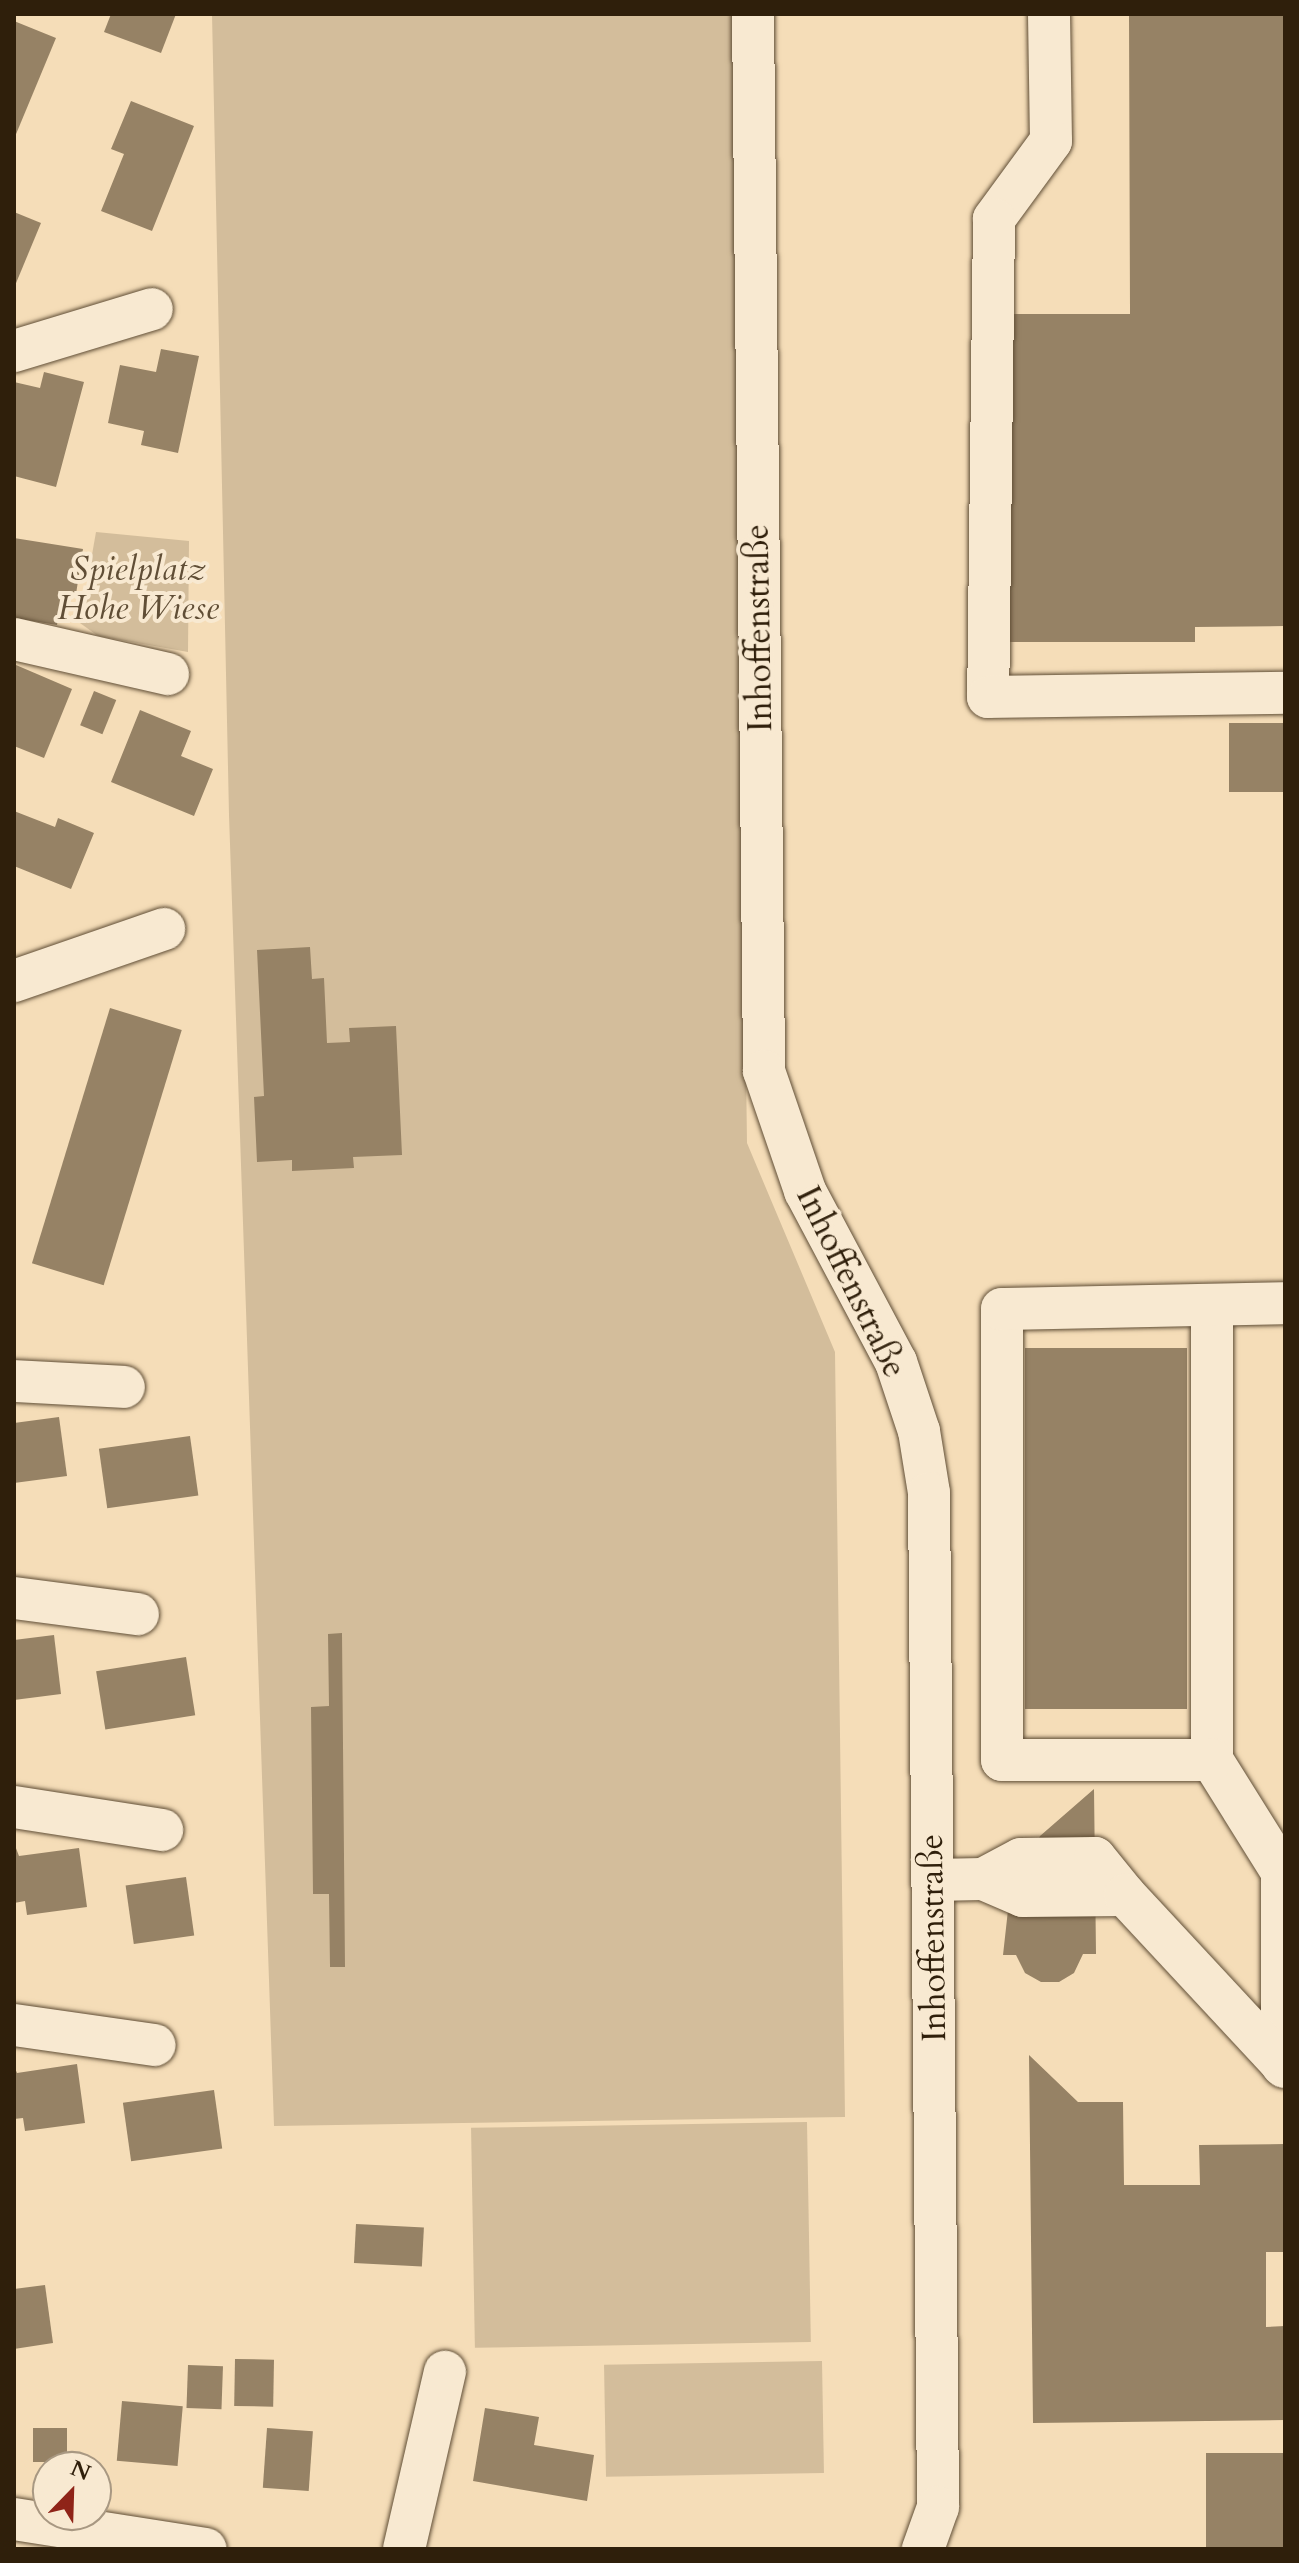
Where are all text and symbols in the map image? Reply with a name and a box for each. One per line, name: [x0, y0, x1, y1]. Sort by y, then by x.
street label: Inhoffenstraße: [737, 524, 781, 732]
park label: Spielplatz Hohe Wiese: [57, 549, 219, 628]
street label: Inhoffenstraße: [787, 1180, 915, 1384]
street label: Inhoffenstraße: [911, 1834, 955, 2042]
north arrow: [32, 2451, 112, 2531]
text: N: [66, 2453, 95, 2488]

